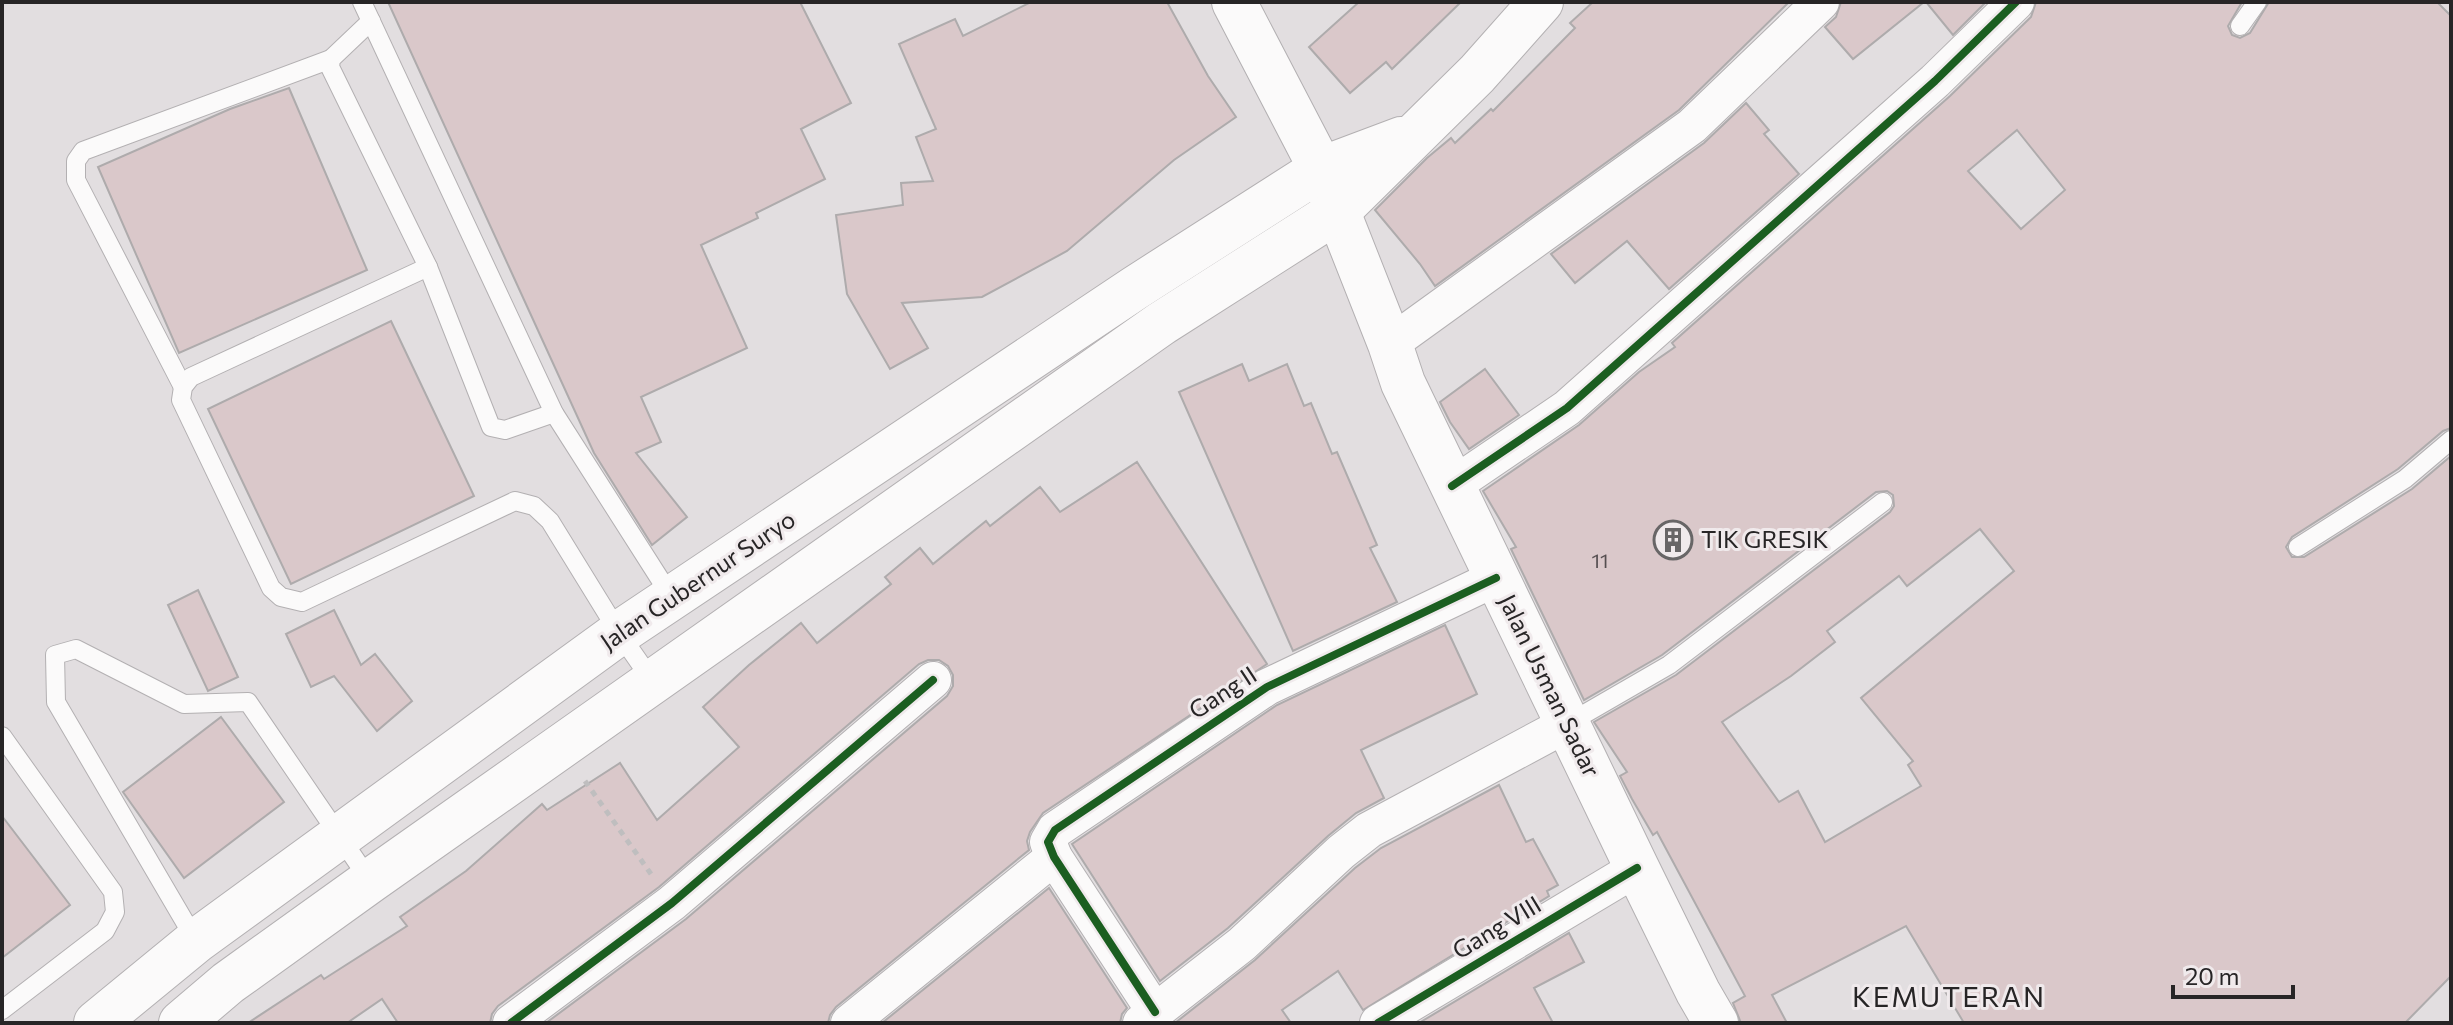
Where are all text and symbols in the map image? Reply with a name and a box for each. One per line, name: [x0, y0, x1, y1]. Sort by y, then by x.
street label: Jalan Gubernur Suryo: [594, 504, 800, 656]
building icon: TIK GRESIK: [1652, 519, 1694, 561]
place label: TIK GRESIK: [1701, 524, 1829, 553]
house number: 11: [1591, 548, 1609, 572]
street label: Jalan Usman Sadar: [1494, 589, 1607, 782]
street label: Gang II: [1183, 659, 1261, 724]
street label: Gang VIII: [1447, 889, 1546, 964]
scale bar: [2173, 949, 2293, 999]
text: 20 m: [2185, 961, 2239, 990]
district label: KEMUTERAN: [1852, 979, 2046, 1013]

